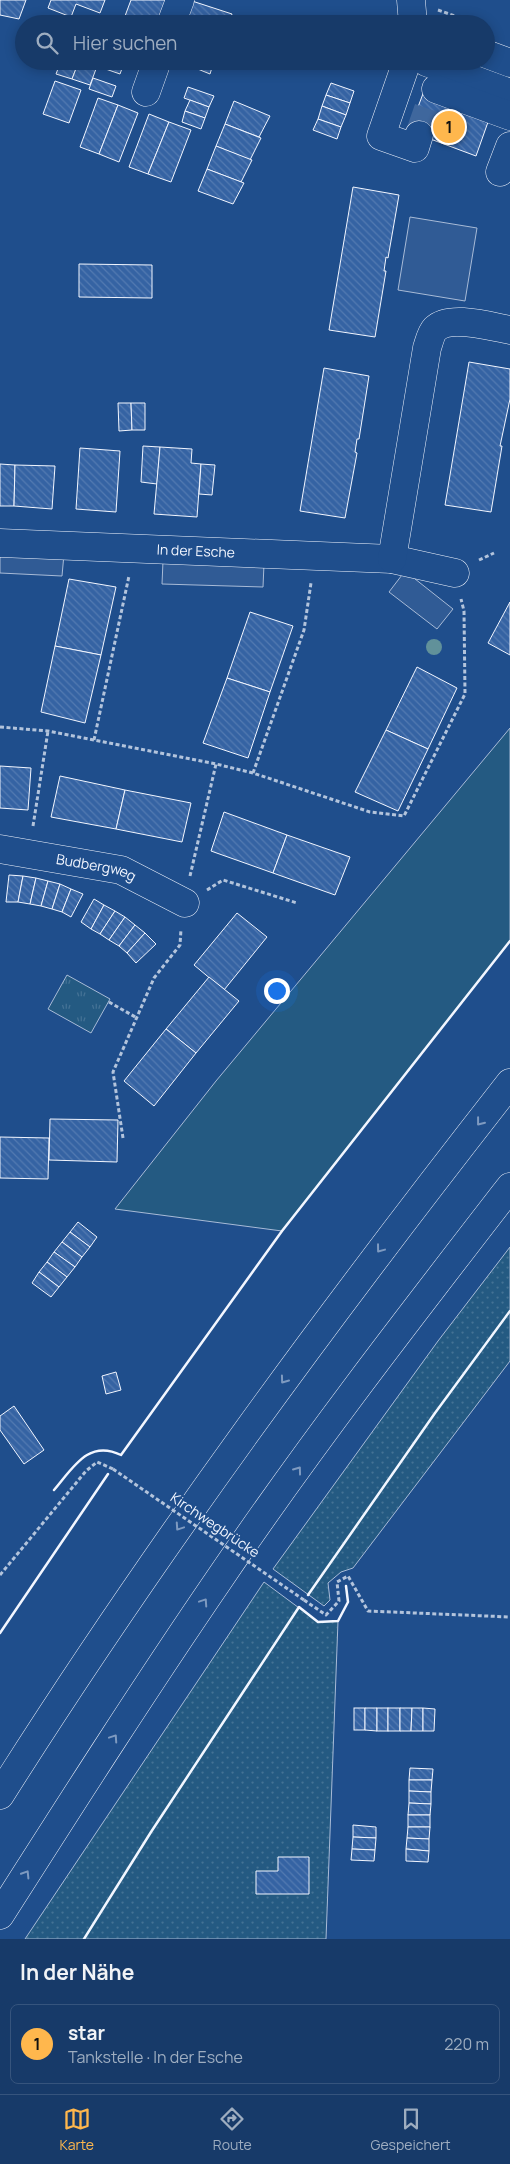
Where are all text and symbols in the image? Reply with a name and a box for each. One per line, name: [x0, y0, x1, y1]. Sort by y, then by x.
search box: [15, 15, 495, 70]
icon: search: [33, 29, 61, 57]
text: Hier suchen: [73, 30, 177, 56]
pin: 1: [433, 108, 465, 146]
street label: In der Esche: [156, 539, 235, 562]
street label: Budbergweg: [55, 849, 140, 885]
your location: [264, 978, 290, 1004]
one-way arrow: [477, 1116, 486, 1125]
one-way arrow: [377, 1244, 386, 1253]
one-way arrow: [280, 1375, 290, 1384]
one-way arrow: [292, 1466, 301, 1476]
street label: Kirchwegbrücke: [167, 1488, 264, 1562]
one-way arrow: [175, 1521, 185, 1530]
one-way arrow: [198, 1598, 207, 1608]
one-way arrow: [108, 1734, 117, 1743]
one-way arrow: [20, 1871, 29, 1880]
text: In der Nähe: [20, 1958, 134, 1986]
text: star: [68, 2020, 105, 2046]
text: 1: [33, 2033, 41, 2055]
text: 220 m: [444, 2033, 489, 2055]
text: Tankstelle · In der Esche: [68, 2046, 243, 2068]
tab: Karte: [59, 2105, 94, 2154]
tab: Route: [213, 2105, 252, 2154]
tab: Gespeichert: [371, 2105, 451, 2154]

